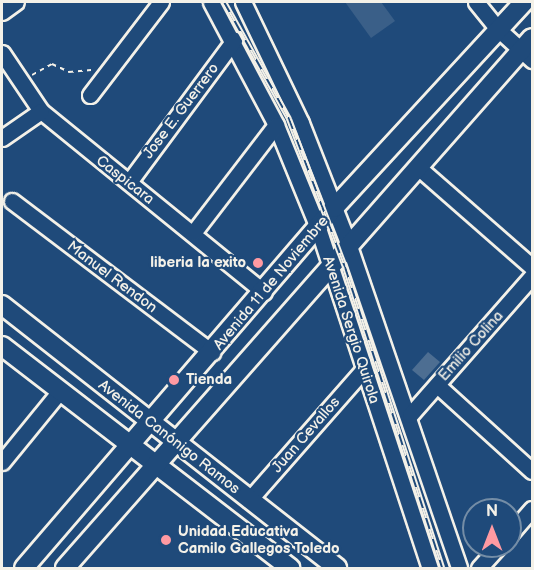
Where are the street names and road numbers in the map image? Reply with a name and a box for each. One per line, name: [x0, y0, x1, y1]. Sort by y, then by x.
street label: Jose E. Guerrero: [139, 60, 223, 162]
street label: Caspicara: [92, 152, 158, 208]
street label: Avenida 11 de Noviembre: [210, 212, 332, 354]
street label: Manuel Rendon: [63, 237, 161, 317]
street label: Avenida Sergio Quirola: [319, 254, 383, 406]
street label: Emilio Colina: [435, 307, 507, 385]
street label: Avenida Canónigo Ramos: [95, 376, 243, 498]
street label: Juan Cevallos: [268, 393, 344, 477]

